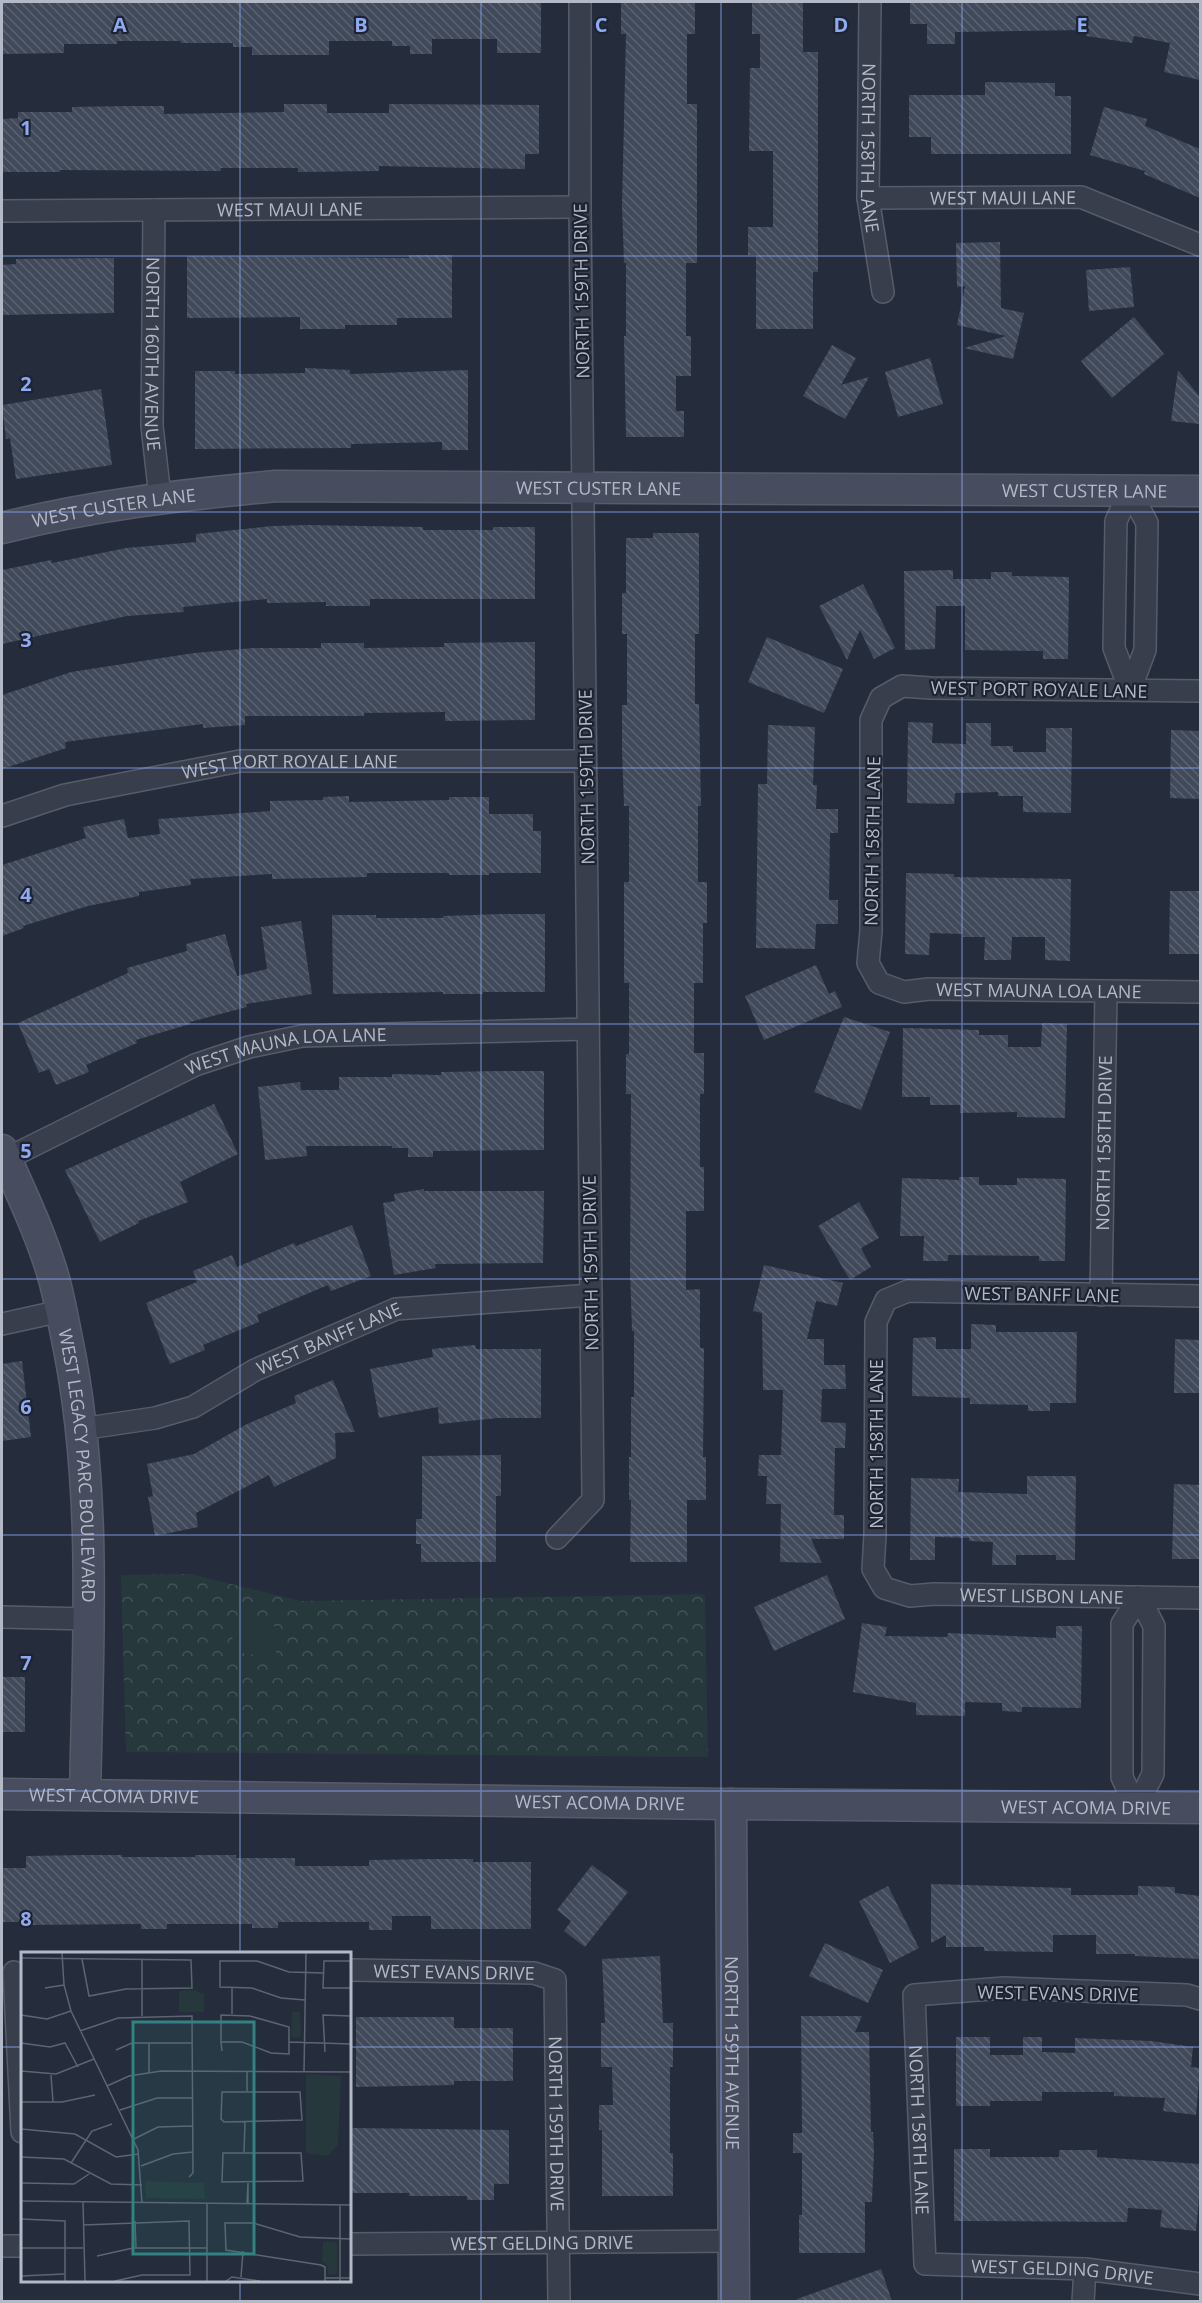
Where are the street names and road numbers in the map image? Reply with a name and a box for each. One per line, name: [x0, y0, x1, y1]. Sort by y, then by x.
street label: NORTH 158TH LANE: [856, 63, 885, 234]
street label: WEST MAUI LANE: [930, 185, 1076, 210]
street label: WEST MAUI LANE: [217, 197, 363, 222]
street label: NORTH 159TH DRIVE: [567, 203, 595, 379]
street label: NORTH 160TH AVENUE: [140, 257, 167, 452]
street label: WEST CUSTER LANE: [516, 475, 681, 500]
street label: WEST CUSTER LANE: [1002, 478, 1167, 503]
street label: WEST CUSTER LANE: [30, 482, 197, 532]
street label: WEST PORT ROYALE LANE: [931, 675, 1147, 703]
street label: NORTH 159TH DRIVE: [572, 689, 600, 865]
street label: WEST PORT ROYALE LANE: [180, 749, 398, 784]
street label: NORTH 158TH LANE: [859, 756, 885, 926]
street label: WEST MAUNA LOA LANE: [936, 977, 1142, 1003]
street label: WEST MAUNA LOA LANE: [181, 1022, 387, 1080]
street label: NORTH 158TH DRIVE: [1090, 1055, 1117, 1231]
street label: NORTH 159TH DRIVE: [576, 1175, 604, 1351]
street label: WEST BANFF LANE: [964, 1281, 1120, 1307]
street label: WEST BANFF LANE: [253, 1296, 405, 1380]
street label: WEST LEGACY PARC BOULEVARD: [53, 1327, 101, 1602]
street label: NORTH 158TH LANE: [864, 1359, 888, 1529]
street label: WEST LISBON LANE: [960, 1582, 1124, 1609]
street label: WEST ACOMA DRIVE: [29, 1782, 199, 1809]
street label: WEST ACOMA DRIVE: [515, 1789, 685, 1815]
street label: WEST ACOMA DRIVE: [1001, 1794, 1171, 1820]
street label: NORTH 159TH AVENUE: [720, 1956, 745, 2150]
street label: WEST EVANS DRIVE: [373, 1958, 535, 1985]
street label: WEST EVANS DRIVE: [977, 1980, 1139, 2006]
street label: NORTH 159TH DRIVE: [544, 2036, 570, 2212]
street label: NORTH 158TH LANE: [904, 2045, 935, 2215]
street label: WEST GELDING DRIVE: [450, 2230, 634, 2255]
street label: WEST GELDING DRIVE: [971, 2253, 1155, 2290]

